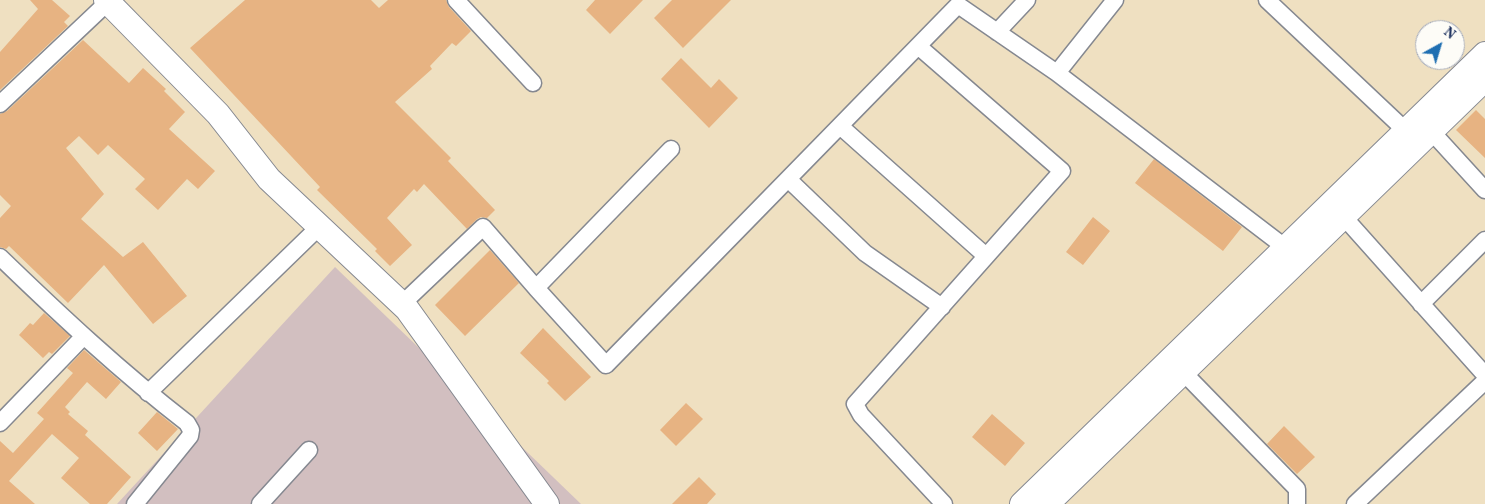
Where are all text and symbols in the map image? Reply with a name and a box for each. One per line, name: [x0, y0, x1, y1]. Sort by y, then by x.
north arrow: [1415, 20, 1465, 70]
text: N: [1439, 23, 1459, 44]

